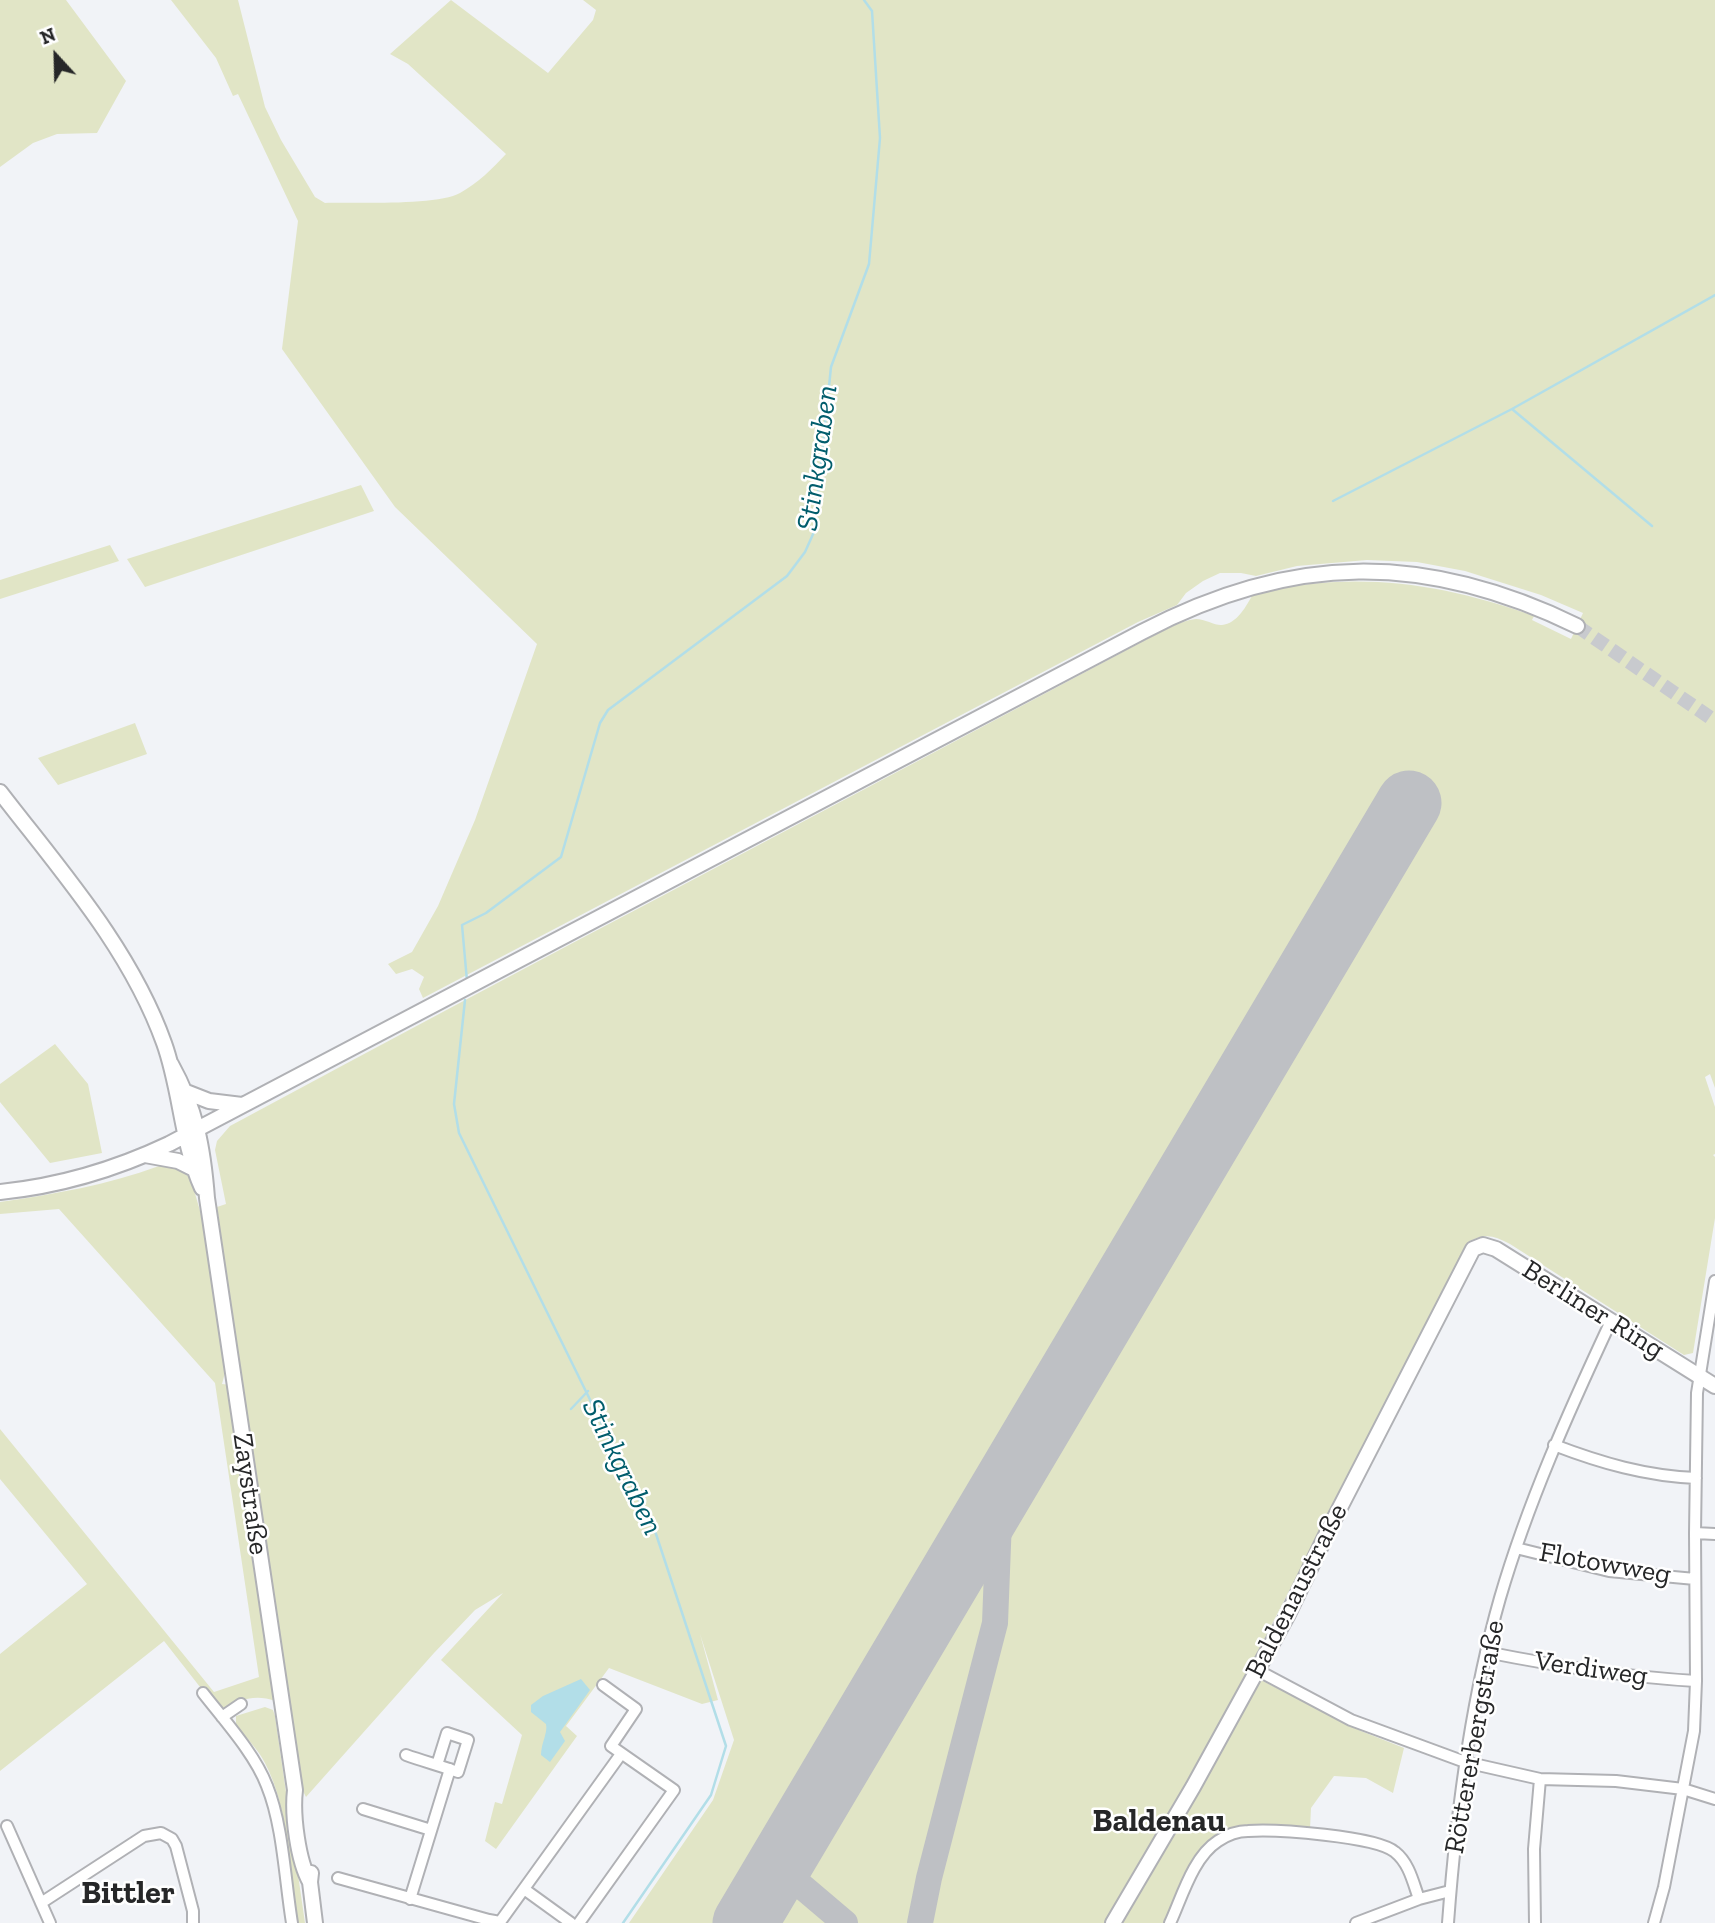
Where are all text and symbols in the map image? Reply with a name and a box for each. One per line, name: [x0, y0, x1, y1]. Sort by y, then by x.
north arrow: [21, 21, 91, 91]
text: N: [37, 23, 59, 49]
water label: Stinkgraben: [790, 383, 846, 533]
street label: Berliner Ring: [1516, 1253, 1670, 1367]
water label: Stinkgraben: [574, 1393, 670, 1541]
street label: Zaystraße: [225, 1431, 275, 1557]
street label: Baldenaustraße: [1239, 1498, 1355, 1684]
street label: Flotowweg: [1537, 1536, 1673, 1592]
street label: Röttererbergstraße: [1438, 1618, 1512, 1856]
street label: Verdiweg: [1532, 1644, 1650, 1694]
district label: Baldenau: [1093, 1803, 1225, 1841]
district label: Bittler: [81, 1875, 175, 1913]

